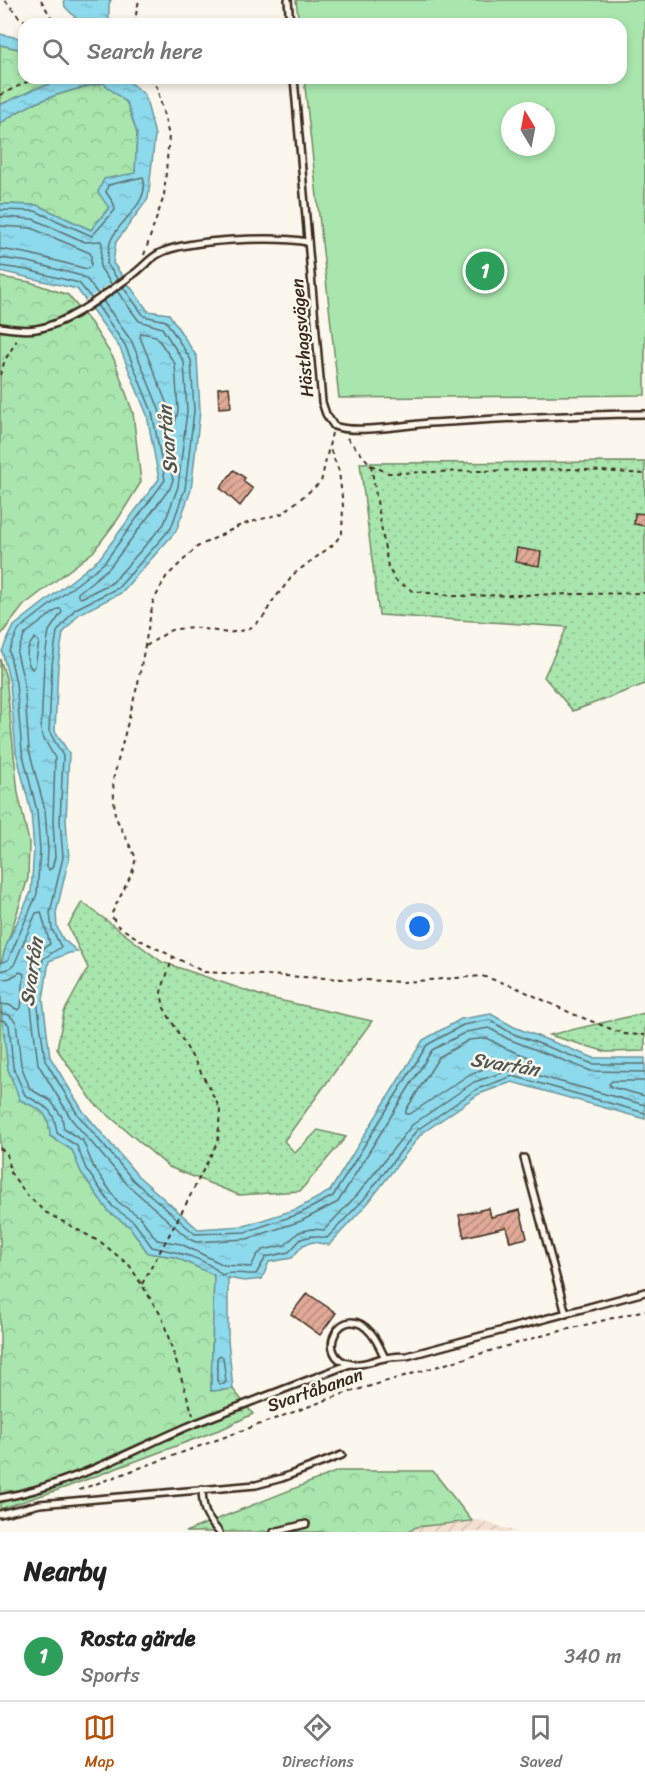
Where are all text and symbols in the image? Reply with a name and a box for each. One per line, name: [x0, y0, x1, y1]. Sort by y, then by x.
search box: [18, 18, 627, 84]
text: Search here: [87, 32, 203, 71]
icon: search: [39, 35, 72, 68]
north arrow: [501, 102, 555, 156]
pin: 1: [466, 248, 504, 294]
street label: Hästhagsvägen: [281, 277, 323, 399]
water label: Svartån: [147, 402, 188, 476]
your location: [405, 912, 434, 941]
water label: Svartån: [9, 933, 54, 1009]
water label: Svartån: [468, 1042, 544, 1088]
street label: Svartåbanan: [263, 1359, 368, 1421]
text: Nearby: [24, 1548, 106, 1594]
text: Rosta gärde: [81, 1619, 195, 1658]
text: 1: [39, 1639, 48, 1674]
text: 340 m: [564, 1639, 621, 1674]
text: Sports: [81, 1658, 140, 1693]
tab: Map: [83, 1711, 116, 1776]
tab: Directions: [282, 1711, 354, 1776]
tab: Saved: [520, 1711, 562, 1776]

